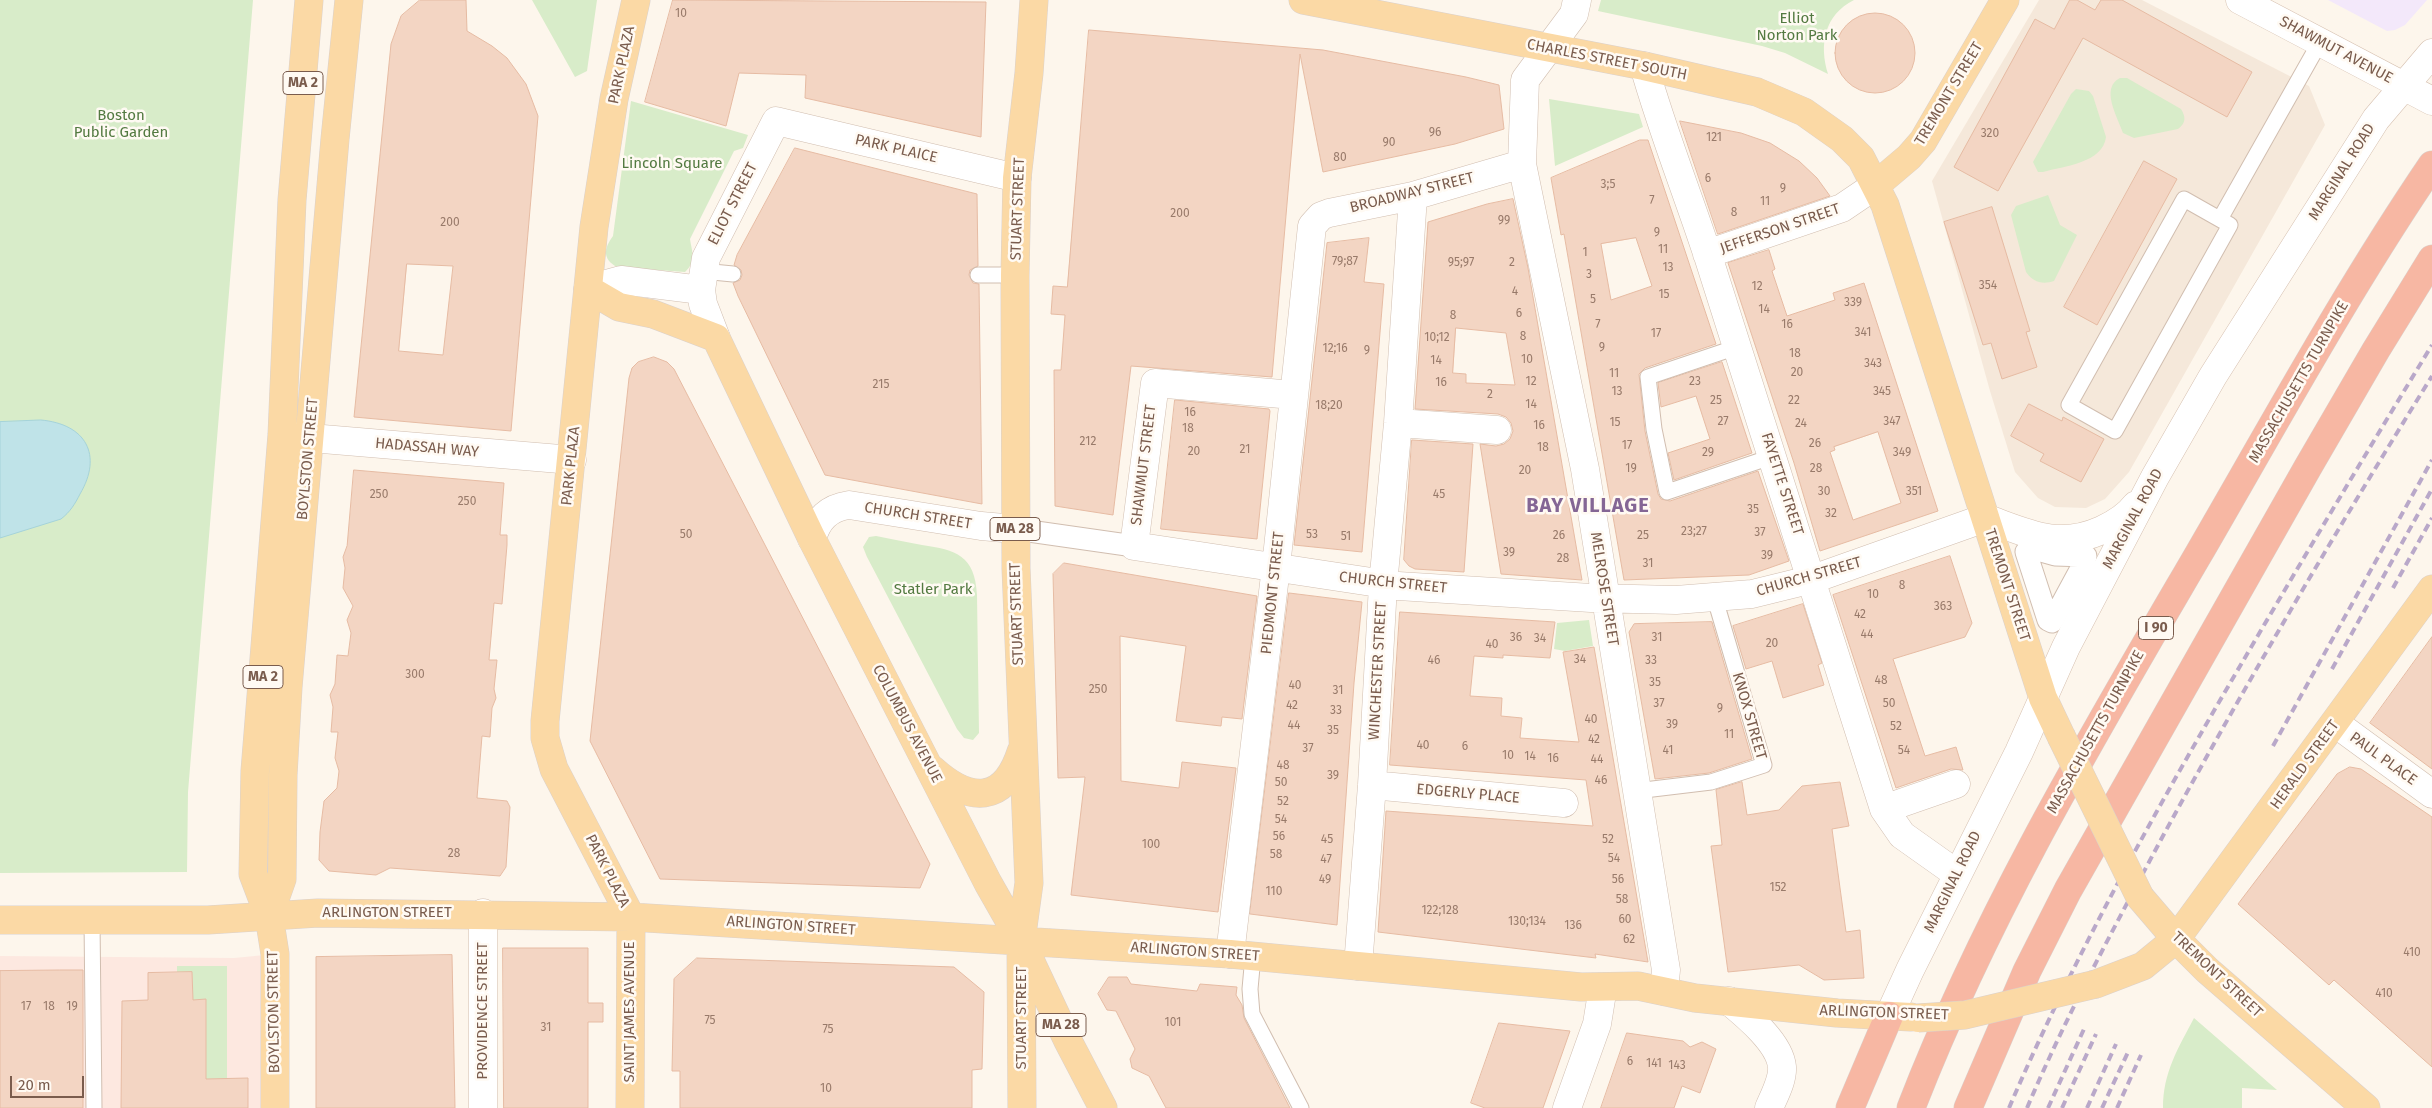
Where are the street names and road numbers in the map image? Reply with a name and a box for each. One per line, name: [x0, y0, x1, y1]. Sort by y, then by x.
street label: SHAWMUT AVENUE: [2276, 13, 2396, 87]
street label: PARK PLAZA: [605, 24, 639, 106]
street label: CHARLES STREET SOUTH: [1525, 36, 1689, 84]
street label: TREMONT STREET: [1911, 39, 1987, 149]
road number: MA 2: [283, 72, 323, 95]
street label: MARGINAL ROAD: [2305, 120, 2379, 224]
street label: PARK PLAICE: [853, 131, 939, 167]
street label: STUART STREET: [1007, 157, 1029, 261]
street label: ELIOT STREET: [705, 160, 761, 248]
street label: BROADWAY STREET: [1348, 169, 1476, 217]
street label: JEFFERSON STREET: [1718, 200, 1842, 258]
street label: MASSACHUSETTS TURNPIKE: [2245, 298, 2353, 466]
street label: BOYLSTON STREET: [294, 397, 322, 521]
street label: SHAWMUT STREET: [1128, 404, 1160, 526]
street label: PARK PLAZA: [558, 426, 584, 506]
street label: FAYETTE STREET: [1757, 430, 1807, 538]
street label: HADASSAH WAY: [374, 434, 480, 462]
street label: MARGINAL ROAD: [2099, 466, 2167, 572]
street label: CHURCH STREET: [863, 499, 973, 533]
road number: MA 28: [990, 518, 1040, 540]
street label: TREMONT STREET: [1980, 526, 2034, 644]
street label: PIEDMONT STREET: [1258, 531, 1288, 655]
street label: MELROSE STREET: [1586, 531, 1622, 647]
street label: CHURCH STREET: [1754, 553, 1864, 601]
street label: STUART STREET: [1006, 562, 1028, 666]
street label: CHURCH STREET: [1338, 568, 1448, 598]
street label: WINCHESTER STREET: [1365, 601, 1391, 741]
road number: I 90: [2138, 616, 2174, 640]
street label: MASSACHUSETTS TURNPIKE: [2044, 647, 2148, 817]
street label: COLUMBUS AVENUE: [868, 662, 946, 786]
road number: MA 2: [243, 666, 283, 689]
street label: KNOX STREET: [1728, 670, 1770, 762]
street label: HERALD STREET: [2267, 717, 2343, 813]
street label: PAUL PLACE: [2346, 729, 2420, 789]
street label: EDGERLY PLACE: [1416, 781, 1520, 807]
street label: MARGINAL ROAD: [1921, 828, 1985, 936]
street label: PARK PLAZA: [581, 831, 633, 911]
street label: ARLINGTON STREET: [322, 904, 452, 922]
street label: ARLINGTON STREET: [726, 913, 856, 939]
street label: TREMONT STREET: [2168, 928, 2266, 1022]
street label: ARLINGTON STREET: [1130, 939, 1260, 965]
street label: PROVIDENCE STREET: [474, 942, 492, 1080]
street label: SAINT JAMES AVENUE: [621, 942, 639, 1082]
street label: BOYLSTON STREET: [264, 951, 284, 1073]
street label: STUART STREET: [1013, 967, 1031, 1069]
street label: ARLINGTON STREET: [1819, 1002, 1949, 1024]
road number: MA 28: [1036, 1014, 1086, 1036]

